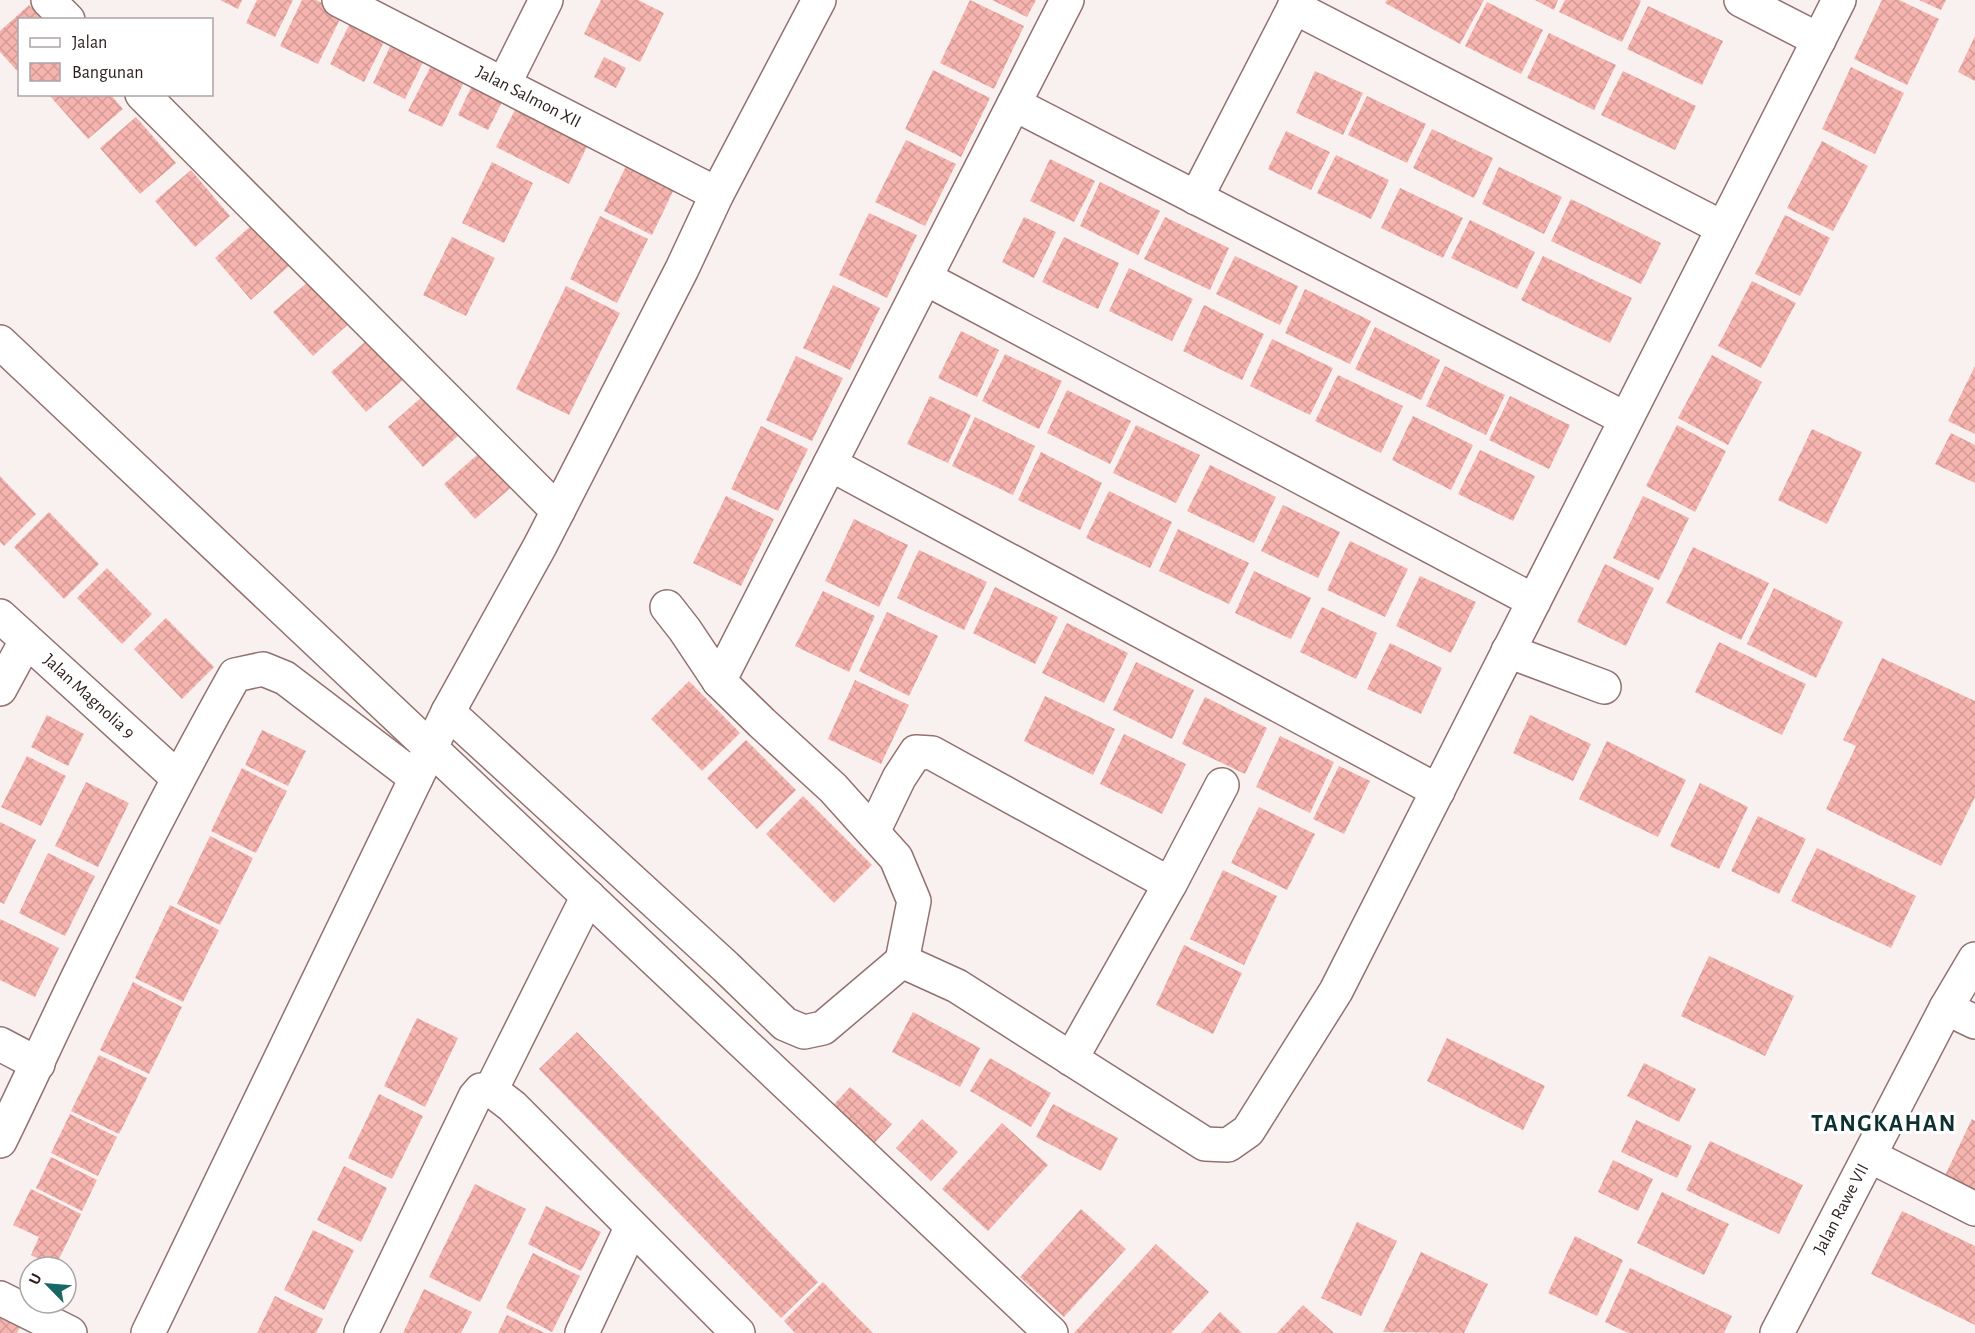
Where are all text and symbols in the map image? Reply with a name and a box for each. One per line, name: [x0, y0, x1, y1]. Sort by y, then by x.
legend: [18, 18, 213, 96]
text: Jalan: [72, 34, 107, 52]
street label: Jalan Salmon XII: [473, 63, 584, 132]
text: Bangunan: [72, 64, 144, 82]
street label: Jalan Magnolia 9: [40, 651, 138, 743]
district label: TANGKAHAN: [1811, 1112, 1957, 1136]
street label: Jalan Rawe VII: [1811, 1161, 1872, 1257]
north arrow: [18, 1255, 78, 1315]
text: U: [26, 1271, 45, 1287]

